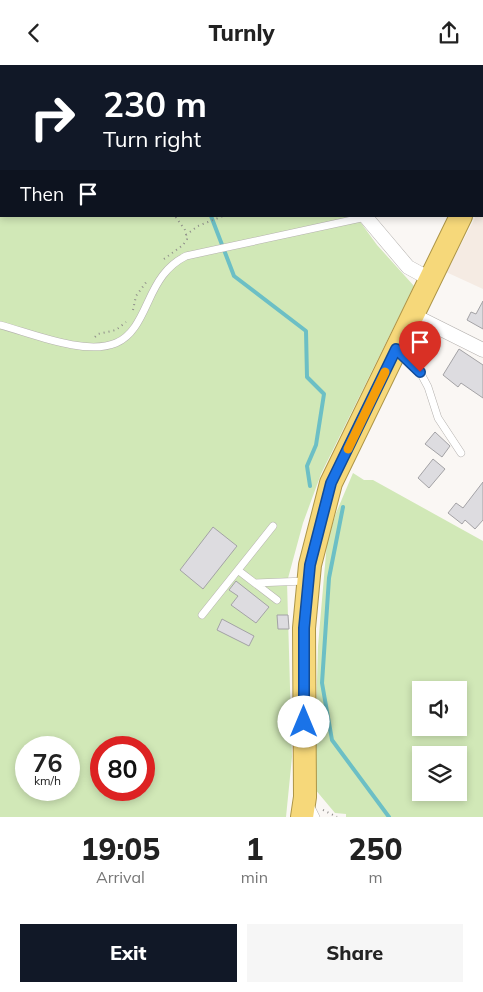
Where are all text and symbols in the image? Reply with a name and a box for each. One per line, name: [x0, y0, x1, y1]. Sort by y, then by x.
icon: back: [20, 19, 48, 47]
text: Turnly: [208, 19, 275, 47]
icon: share: [435, 19, 463, 47]
text: 230 m: [103, 82, 207, 126]
icon: right: [20, 85, 85, 150]
text: Turn right: [103, 125, 201, 153]
icon: arrive: [74, 180, 102, 208]
text: Then: [20, 182, 64, 206]
pin: [399, 321, 441, 372]
icon: arrive: [406, 328, 434, 356]
map controls: [412, 681, 467, 801]
button: sound: [412, 681, 467, 736]
position arrow: [277, 695, 329, 747]
speed limit sign: 80: [90, 736, 155, 801]
button: layers: [412, 746, 467, 801]
text: 76: [32, 747, 63, 778]
text: km/h: [34, 773, 61, 788]
text: 19:05: [80, 830, 160, 868]
text: 1: [245, 830, 263, 868]
text: 250: [349, 830, 403, 868]
text: Arrival: [96, 867, 145, 887]
text: min: [241, 867, 268, 887]
text: m: [368, 867, 383, 887]
button: Exit: [20, 924, 237, 982]
button: Share: [247, 924, 463, 982]

